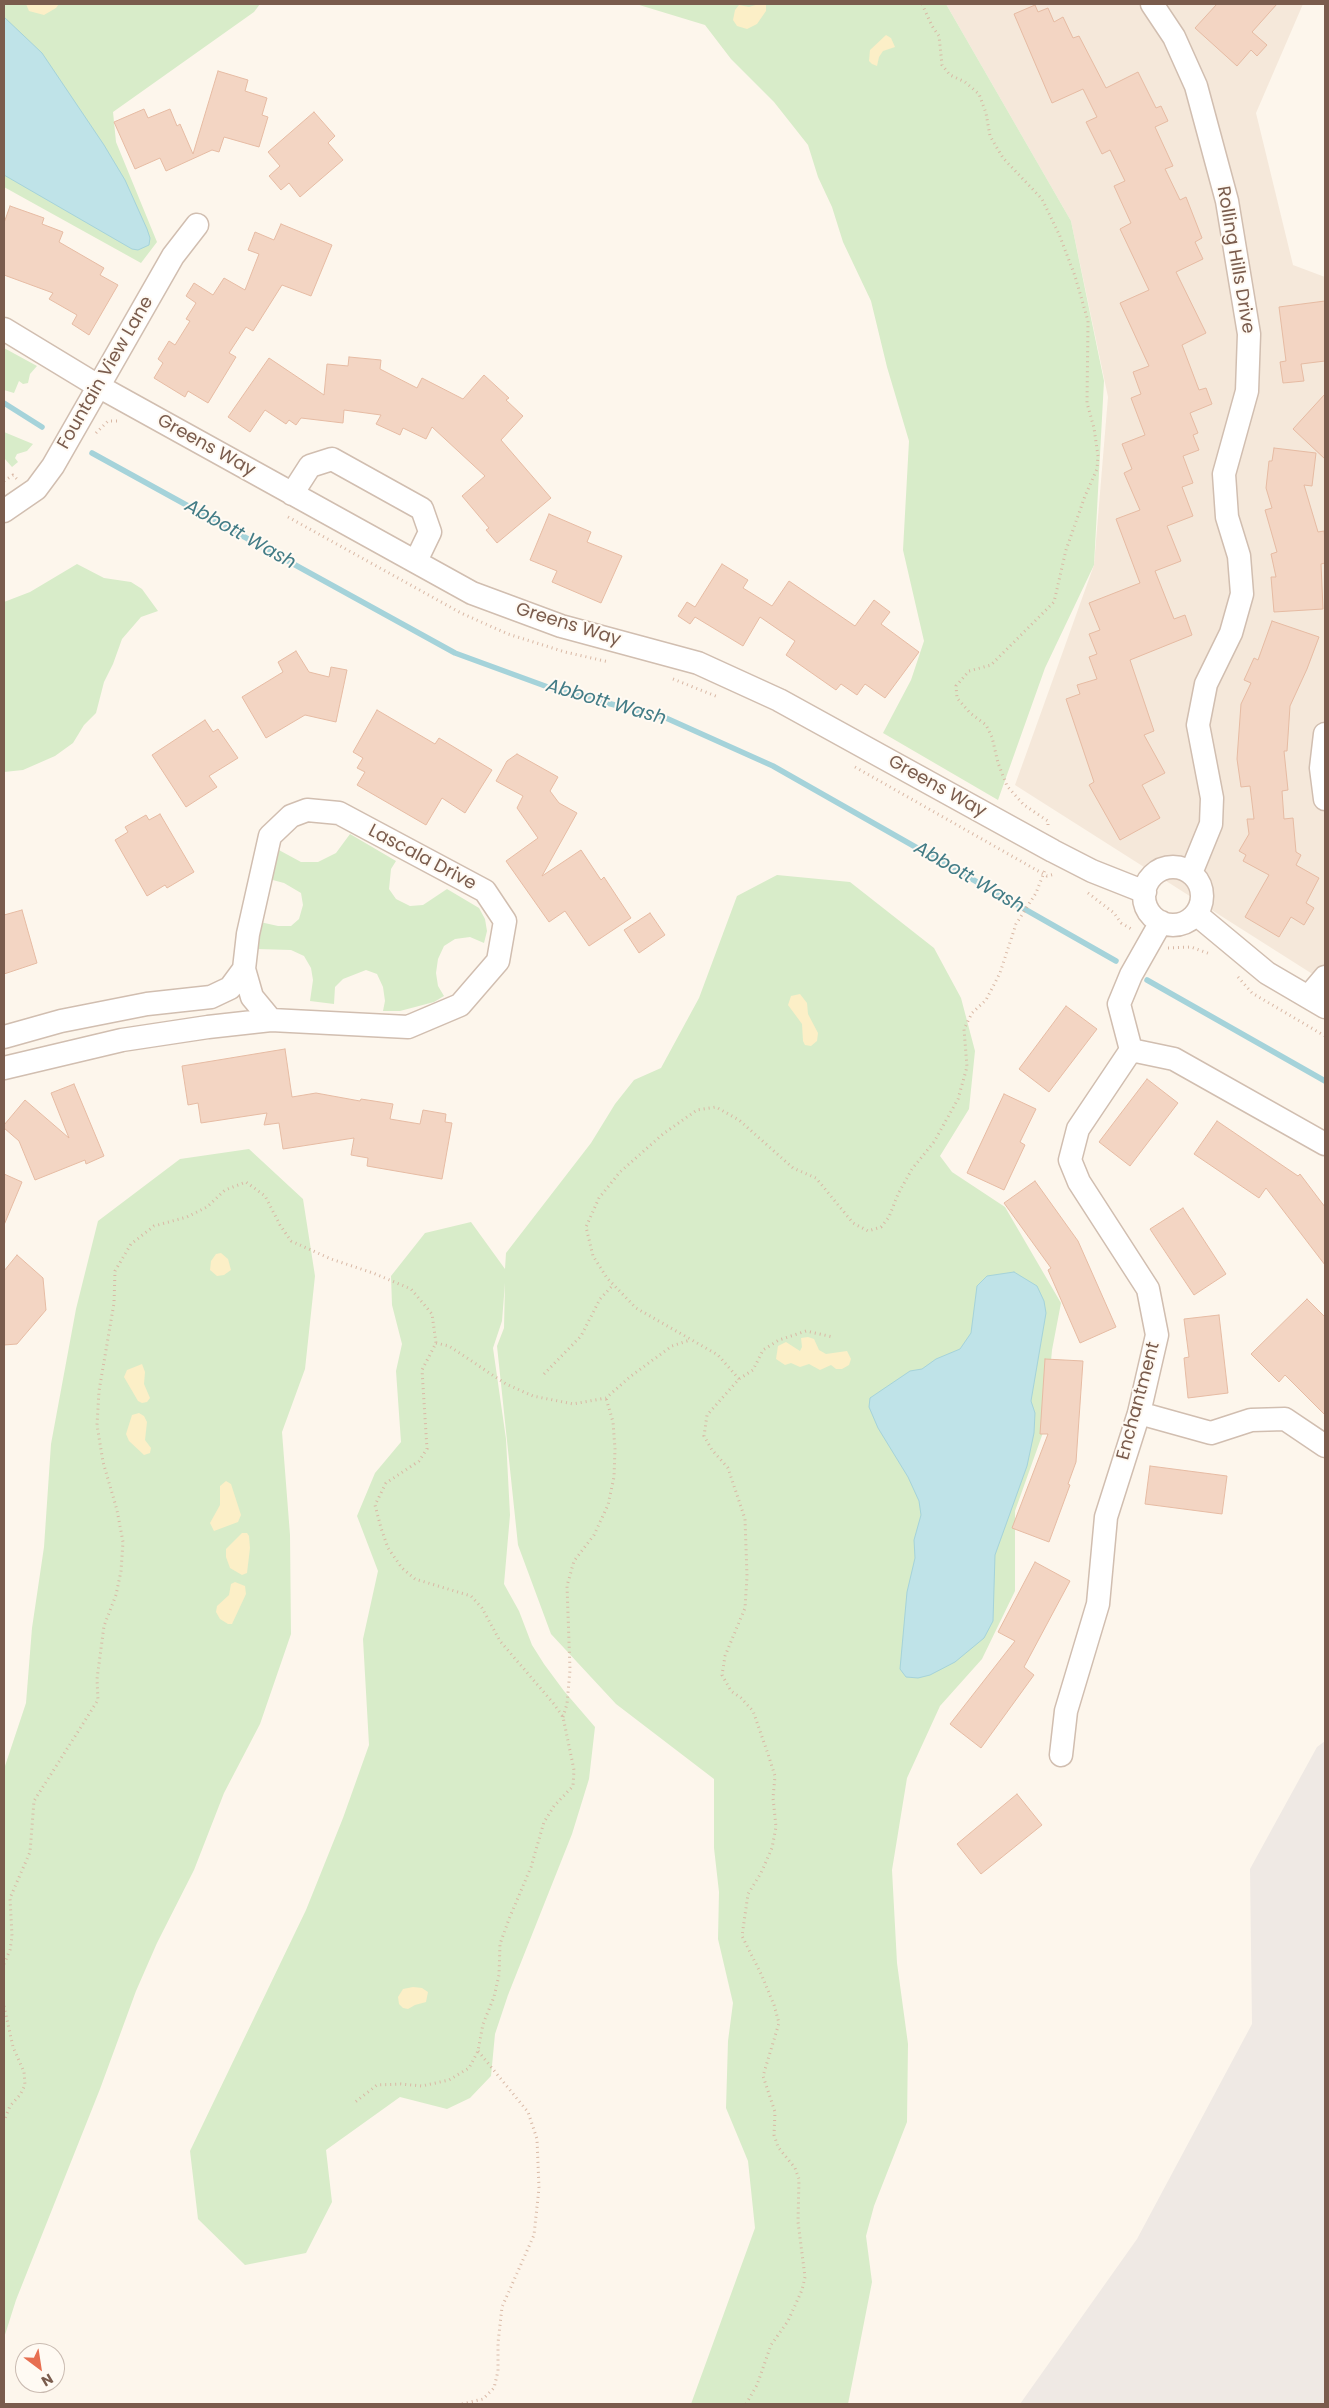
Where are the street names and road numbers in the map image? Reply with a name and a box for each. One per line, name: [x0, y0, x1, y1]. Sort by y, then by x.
street label: Rolling Hills Drive: [1211, 185, 1259, 335]
street label: Fountain View Lane: [53, 293, 159, 453]
street label: Greens Way: [153, 410, 259, 482]
street label: Greens Way: [513, 599, 623, 651]
street label: Greens Way: [884, 751, 990, 823]
street label: Lascala Drive: [364, 821, 480, 895]
street label: Enchantment: [1113, 1340, 1165, 1462]

